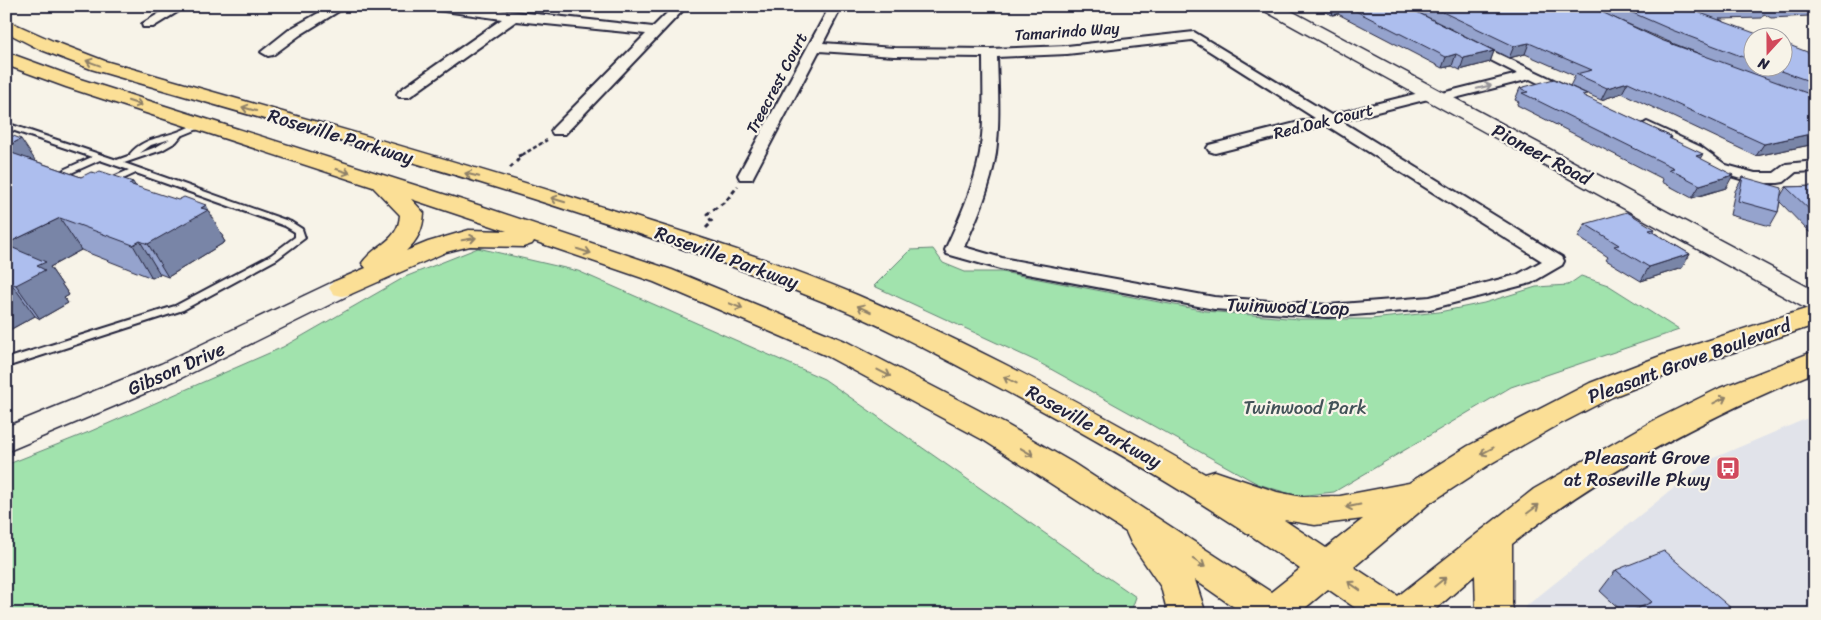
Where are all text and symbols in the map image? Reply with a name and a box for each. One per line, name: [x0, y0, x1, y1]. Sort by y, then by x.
street label: Tamarindo Way: [1014, 13, 1121, 50]
street label: Treecrest Court: [737, 27, 815, 139]
north arrow: [1744, 28, 1794, 78]
text: N: [1754, 50, 1773, 77]
one-way arrow: [86, 58, 101, 67]
one-way arrow: [1476, 82, 1492, 91]
street label: Red Oak Court: [1270, 95, 1376, 148]
one-way arrow: [127, 99, 142, 108]
street label: Roseville Parkway: [264, 99, 418, 174]
one-way arrow: [241, 103, 257, 113]
street label: Pioneer Road: [1486, 114, 1599, 196]
one-way arrow: [335, 167, 350, 176]
one-way arrow: [464, 170, 480, 179]
one-way arrow: [550, 195, 566, 205]
street label: Roseville Parkway: [650, 216, 803, 299]
one-way arrow: [460, 233, 476, 243]
one-way arrow: [575, 246, 591, 256]
street label: Twinwood Loop: [1226, 288, 1350, 325]
one-way arrow: [728, 302, 744, 311]
one-way arrow: [857, 304, 872, 313]
street label: Pleasant Grove Boulevard: [1583, 308, 1797, 413]
street label: Gibson Drive: [122, 332, 231, 405]
one-way arrow: [876, 369, 891, 378]
one-way arrow: [1003, 374, 1018, 384]
street label: Roseville Parkway: [1020, 375, 1168, 477]
park label: Twinwood Park: [1243, 391, 1367, 424]
one-way arrow: [1712, 395, 1727, 404]
place label: Pleasant Grove at Roseville Pkwy: [1564, 441, 1710, 496]
one-way arrow: [1479, 446, 1494, 456]
one-way arrow: [1019, 447, 1033, 457]
bus stop icon: Pleasant Grove at Roseville Pkwy: [1715, 455, 1741, 481]
one-way arrow: [1345, 502, 1361, 512]
one-way arrow: [1526, 503, 1539, 514]
one-way arrow: [1192, 558, 1206, 568]
one-way arrow: [1433, 577, 1446, 588]
one-way arrow: [1347, 581, 1361, 591]

